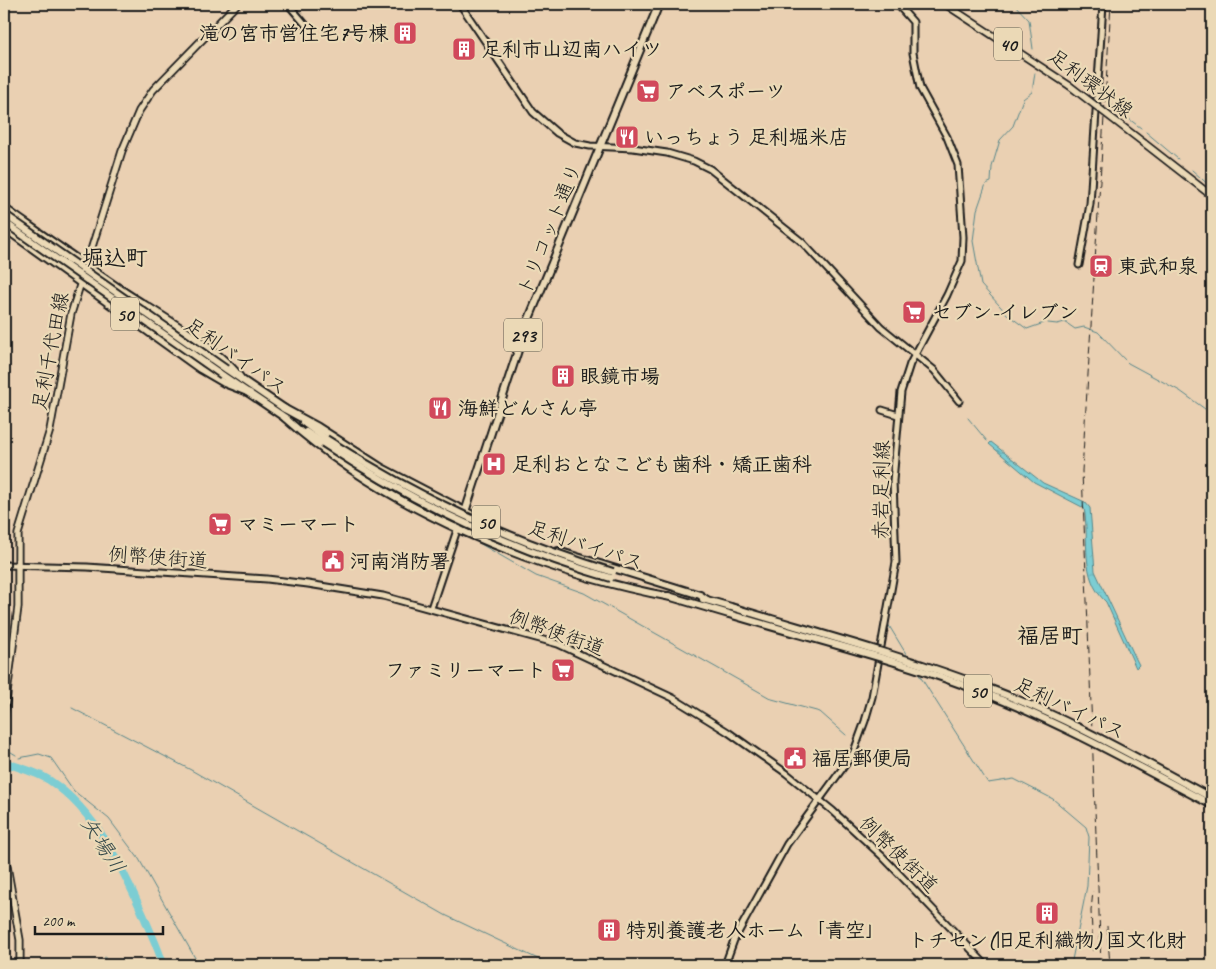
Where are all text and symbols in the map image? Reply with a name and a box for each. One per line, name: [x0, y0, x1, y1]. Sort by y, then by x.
building icon: 滝の宮市営住宅7号棟: [392, 20, 418, 46]
place label: 滝の宮市営住宅7号棟: [199, 21, 389, 46]
road number: 40: [994, 28, 1022, 61]
building icon: 足利市山辺南ハイツ: [451, 36, 477, 62]
place label: 足利市山辺南ハイツ: [482, 37, 662, 62]
street label: 足利環状線: [1043, 43, 1138, 123]
supermarket icon: アベスポーツ: [635, 78, 661, 104]
place label: アベスポーツ: [666, 79, 786, 104]
restaurant icon: いっちょう 足利堀米店: [614, 124, 640, 150]
place label: いっちょう 足利堀米店: [644, 125, 849, 150]
street label: トリコット通り: [512, 160, 587, 299]
district label: 堀込町: [82, 244, 148, 272]
station icon: 東武和泉: [1088, 253, 1114, 279]
place label: 東武和泉: [1118, 254, 1198, 279]
street label: 足利千代田線: [27, 290, 74, 412]
road number: 50: [111, 298, 139, 330]
supermarket icon: セブン-イレブン: [901, 299, 927, 325]
place label: セブン-イレブン: [932, 300, 1079, 325]
street label: 足利バイパス: [180, 312, 292, 401]
road number: 293: [504, 318, 542, 352]
building icon: 眼鏡市場: [550, 363, 576, 389]
place label: 眼鏡市場: [580, 364, 660, 389]
restaurant icon: 海鮮どんさん亭: [427, 395, 453, 421]
place label: 海鮮どんさん亭: [458, 396, 598, 421]
street label: 赤岩足利線: [868, 440, 895, 540]
hospital icon: 足利おとなこども歯科・矯正歯科: [481, 451, 507, 477]
place label: 足利おとなこども歯科・矯正歯科: [512, 452, 812, 477]
road number: 50: [472, 506, 500, 538]
supermarket icon: マミーマート: [207, 511, 233, 537]
place label: マミーマート: [238, 512, 359, 537]
street label: 足利バイパス: [525, 515, 647, 576]
street label: 例幣使街道: [107, 542, 209, 573]
public building icon: 河南消防署: [320, 548, 346, 574]
place label: 河南消防署: [350, 549, 450, 574]
street label: 例幣使街道: [506, 604, 608, 661]
district label: 福居町: [1017, 622, 1083, 650]
supermarket icon: ファミリーマート: [550, 657, 576, 683]
place label: ファミリーマート: [385, 658, 546, 683]
street label: 足利バイパス: [1010, 672, 1129, 745]
road number: 50: [964, 674, 992, 708]
public building icon: 福居郵便局: [782, 745, 808, 771]
place label: 福居郵便局: [812, 746, 912, 771]
street label: 例幣使街道: [854, 811, 943, 898]
water label: 矢場川: [75, 812, 131, 878]
building icon: トチセン(旧足利織物) 国文化財: [1034, 900, 1060, 926]
scale bar: [35, 904, 162, 936]
text: 200 m: [42, 912, 76, 931]
building icon: 特別養護老人ホーム「青空」: [596, 917, 622, 943]
place label: 特別養護老人ホーム「青空」: [626, 918, 885, 943]
place label: トチセン(旧足利織物) 国文化財: [908, 928, 1187, 953]

